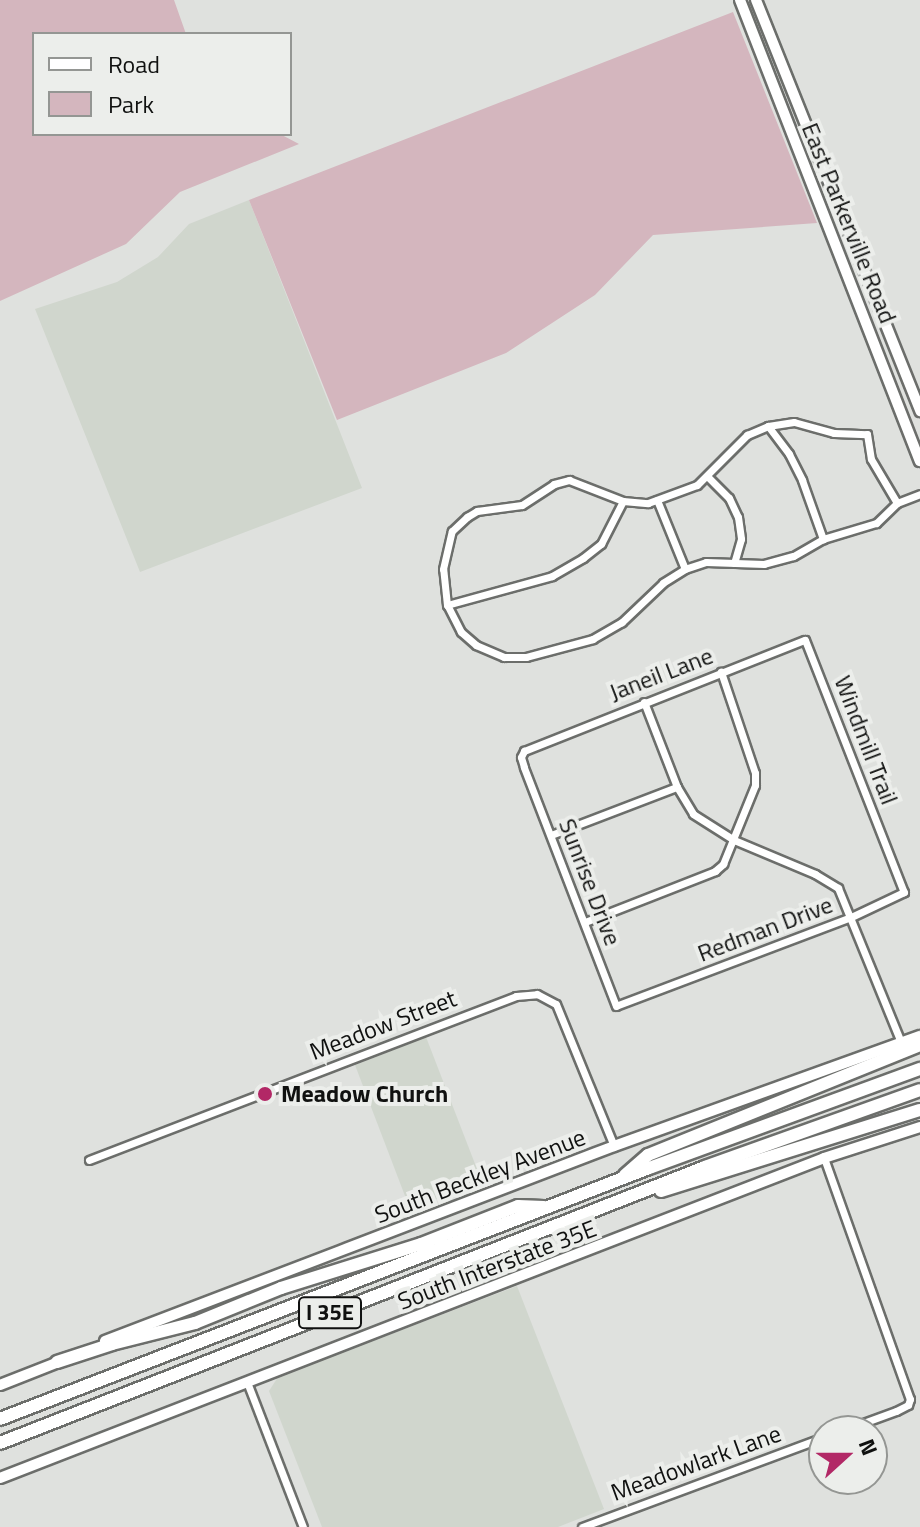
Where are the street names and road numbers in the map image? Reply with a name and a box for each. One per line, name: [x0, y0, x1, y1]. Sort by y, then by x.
street label: East Parkerville Road: [796, 119, 902, 327]
street label: Janeil Lane: [605, 641, 717, 707]
street label: Windmill Trail: [828, 672, 904, 808]
street label: Sunrise Drive: [553, 815, 627, 949]
street label: Redman Drive: [693, 890, 837, 968]
street label: Meadow Street: [306, 984, 460, 1066]
street label: South Beckley Avenue: [371, 1123, 589, 1229]
street label: South Interstate 35E: [394, 1214, 600, 1316]
road number: I 35E: [298, 1295, 362, 1331]
street label: Meadowlark Lane: [607, 1419, 785, 1507]

